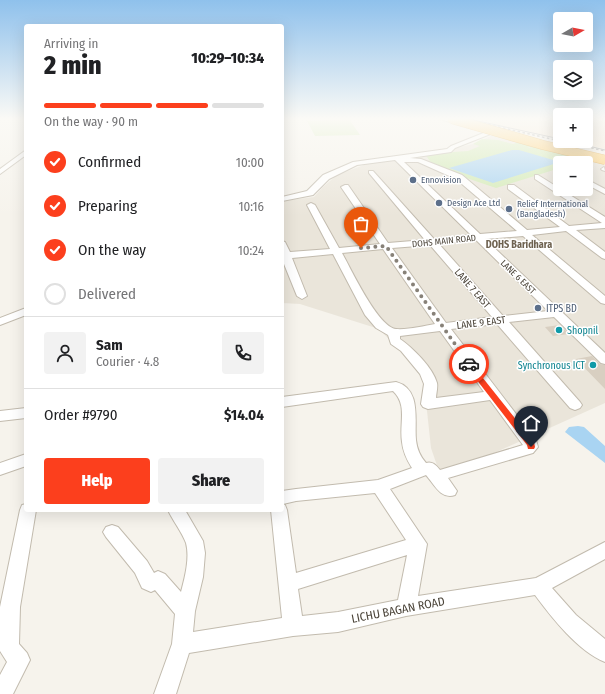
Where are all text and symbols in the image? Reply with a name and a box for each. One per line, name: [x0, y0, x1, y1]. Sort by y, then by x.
north arrow: [553, 12, 593, 52]
map controls: [553, 12, 593, 196]
text: Arriving in: [44, 36, 98, 51]
text: 10:29–10:34: [191, 49, 264, 67]
text: 2 min: [44, 50, 102, 81]
button: layers: [553, 60, 593, 100]
button: +: [553, 108, 593, 148]
text: On the way · 90 m: [44, 114, 138, 129]
icon: check: [44, 151, 66, 173]
text: Confirmed: [78, 153, 141, 171]
text: 10:00: [236, 155, 264, 170]
button: −: [553, 156, 593, 196]
marker: Ennovision: [408, 175, 418, 185]
place label: Ennovision: [421, 175, 461, 185]
icon: check: [44, 195, 66, 217]
text: Preparing: [78, 197, 137, 215]
marker: Design Ace Ltd: [434, 198, 444, 208]
place label: Design Ace Ltd: [447, 198, 500, 208]
text: 10:16: [238, 199, 264, 214]
place label: Relief International (Bangladesh): [517, 199, 589, 219]
marker: Relief International (Bangladesh): [504, 204, 514, 214]
pin: [344, 207, 378, 248]
icon: bag: [350, 213, 372, 235]
street label: DOHS MAIN ROAD: [411, 233, 477, 249]
icon: check: [44, 239, 66, 261]
district label: DOHS Baridhara: [486, 239, 552, 251]
text: On the way: [78, 241, 146, 259]
text: 10:24: [238, 243, 264, 258]
street label: LANE 6 EAST: [499, 258, 538, 297]
street label: LANE 7 EAST: [452, 266, 493, 311]
text: Delivered: [78, 285, 136, 303]
marker: ITPS BD: [533, 303, 543, 313]
place label: ITPS BD: [546, 303, 577, 315]
street label: LANE 9 EAST: [456, 314, 507, 332]
marker: Shopnil: [554, 325, 564, 335]
place label: Shopnil: [567, 325, 599, 337]
button: person: [44, 332, 86, 374]
button: phone: [222, 332, 264, 374]
text: Sam: [96, 336, 123, 354]
courier: [449, 344, 489, 384]
icon: car: [458, 353, 480, 375]
text: Courier · 4.8: [96, 354, 159, 369]
place label: Synchronous ICT: [518, 360, 585, 372]
marker: Synchronous ICT: [588, 360, 598, 370]
text: Order #9790: [44, 406, 118, 424]
text: $14.04: [224, 406, 264, 424]
pin: [514, 406, 548, 447]
icon: home: [520, 412, 542, 434]
button: Help: [44, 458, 150, 504]
button: Share: [158, 458, 264, 504]
street label: LICHU BAGAN ROAD: [350, 594, 446, 626]

